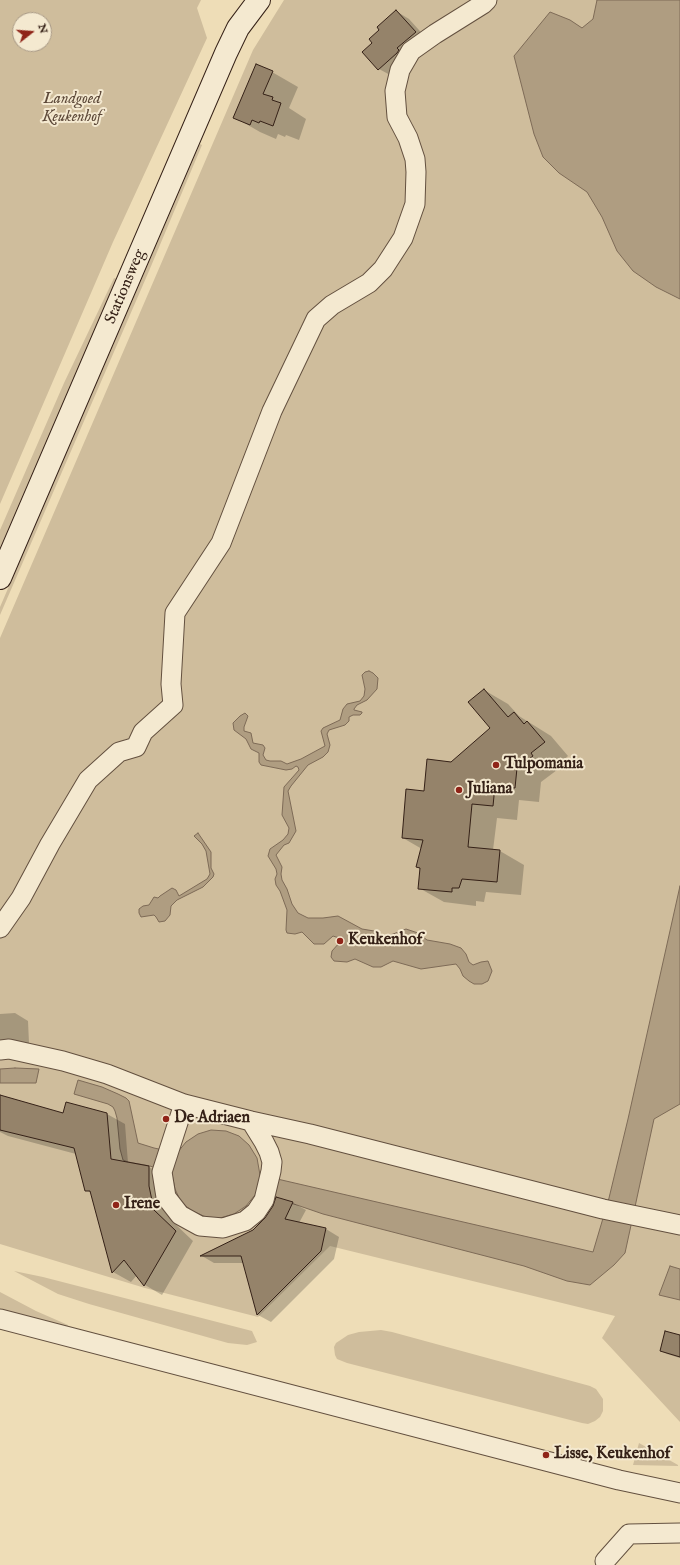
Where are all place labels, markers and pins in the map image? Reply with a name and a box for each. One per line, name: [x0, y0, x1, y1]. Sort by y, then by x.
place label: Tulpomania: [504, 755, 583, 775]
marker: Tulpomania: [491, 760, 501, 770]
place label: Juliana: [467, 780, 512, 800]
marker: Juliana: [454, 785, 464, 795]
place label: Keukenhof: [348, 931, 422, 951]
marker: Keukenhof: [335, 936, 345, 946]
place label: De Adriaen: [174, 1109, 250, 1129]
marker: De Adriaen: [161, 1114, 171, 1124]
place label: Irene: [124, 1195, 160, 1215]
marker: Irene: [111, 1200, 121, 1210]
place label: Lisse, Keukenhof: [554, 1445, 670, 1465]
marker: Lisse, Keukenhof: [541, 1450, 551, 1460]

